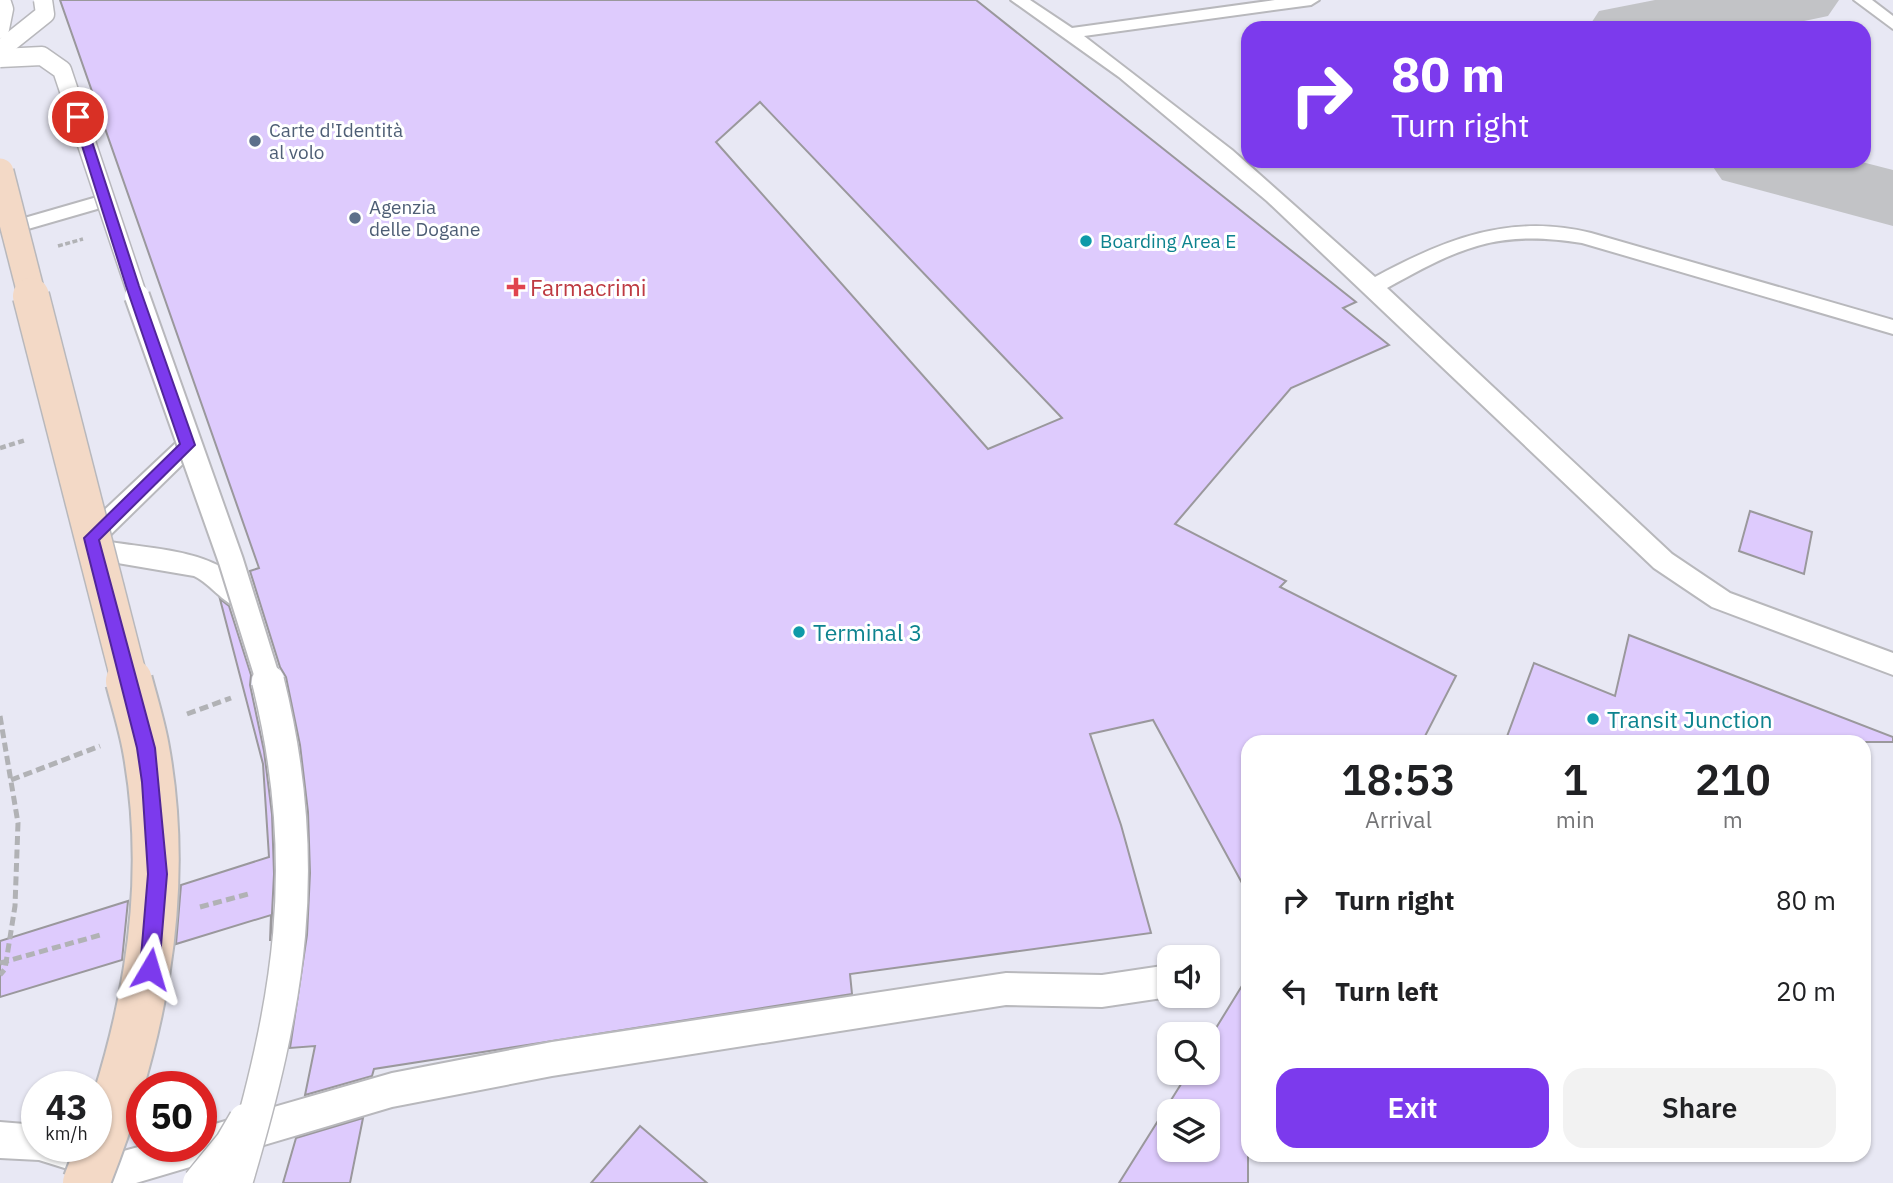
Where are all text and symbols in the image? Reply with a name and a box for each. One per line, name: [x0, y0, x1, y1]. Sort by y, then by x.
text: 80 m: [1391, 42, 1505, 105]
icon: right: [1276, 49, 1367, 140]
pin: [48, 87, 108, 147]
icon: arrive: [59, 98, 97, 136]
text: Turn right: [1391, 104, 1529, 146]
place label: Carte d'Identità al volo: [269, 118, 403, 164]
marker: Carte d'Identità al volo: [247, 133, 263, 149]
place label: Agenzia delle Dogane: [369, 195, 480, 241]
marker: Agenzia delle Dogane: [347, 210, 363, 226]
place label: Boarding Area E: [1100, 229, 1236, 253]
marker: Boarding Area E: [1078, 233, 1094, 249]
place label: Farmacrimi: [530, 272, 647, 302]
marker: Farmacrimi: [508, 279, 524, 295]
place label: Terminal 3: [813, 617, 922, 647]
marker: Terminal 3: [791, 624, 807, 640]
place label: Transit Junction: [1607, 704, 1772, 734]
marker: Transit Junction: [1585, 711, 1601, 727]
text: 18:53: [1341, 752, 1456, 807]
text: 1: [1563, 752, 1588, 807]
text: 210: [1695, 752, 1771, 807]
text: Arrival: [1365, 804, 1432, 834]
text: min: [1556, 804, 1595, 834]
text: m: [1723, 804, 1743, 834]
icon: right: [1276, 881, 1314, 919]
text: Turn right: [1335, 883, 1454, 917]
text: 80 m: [1776, 883, 1836, 917]
position arrow: [113, 932, 187, 1006]
map controls: [1157, 945, 1220, 1162]
button: sound: [1157, 945, 1220, 1008]
icon: left: [1276, 972, 1314, 1010]
text: Turn left: [1335, 974, 1438, 1008]
text: 20 m: [1776, 974, 1836, 1008]
button: search: [1157, 1022, 1220, 1085]
button: Exit: [1276, 1068, 1549, 1148]
button: Share: [1563, 1068, 1836, 1148]
speed limit sign: 50: [126, 1071, 217, 1162]
text: 43: [45, 1084, 88, 1130]
button: layers: [1157, 1099, 1220, 1162]
text: km/h: [45, 1122, 88, 1145]

